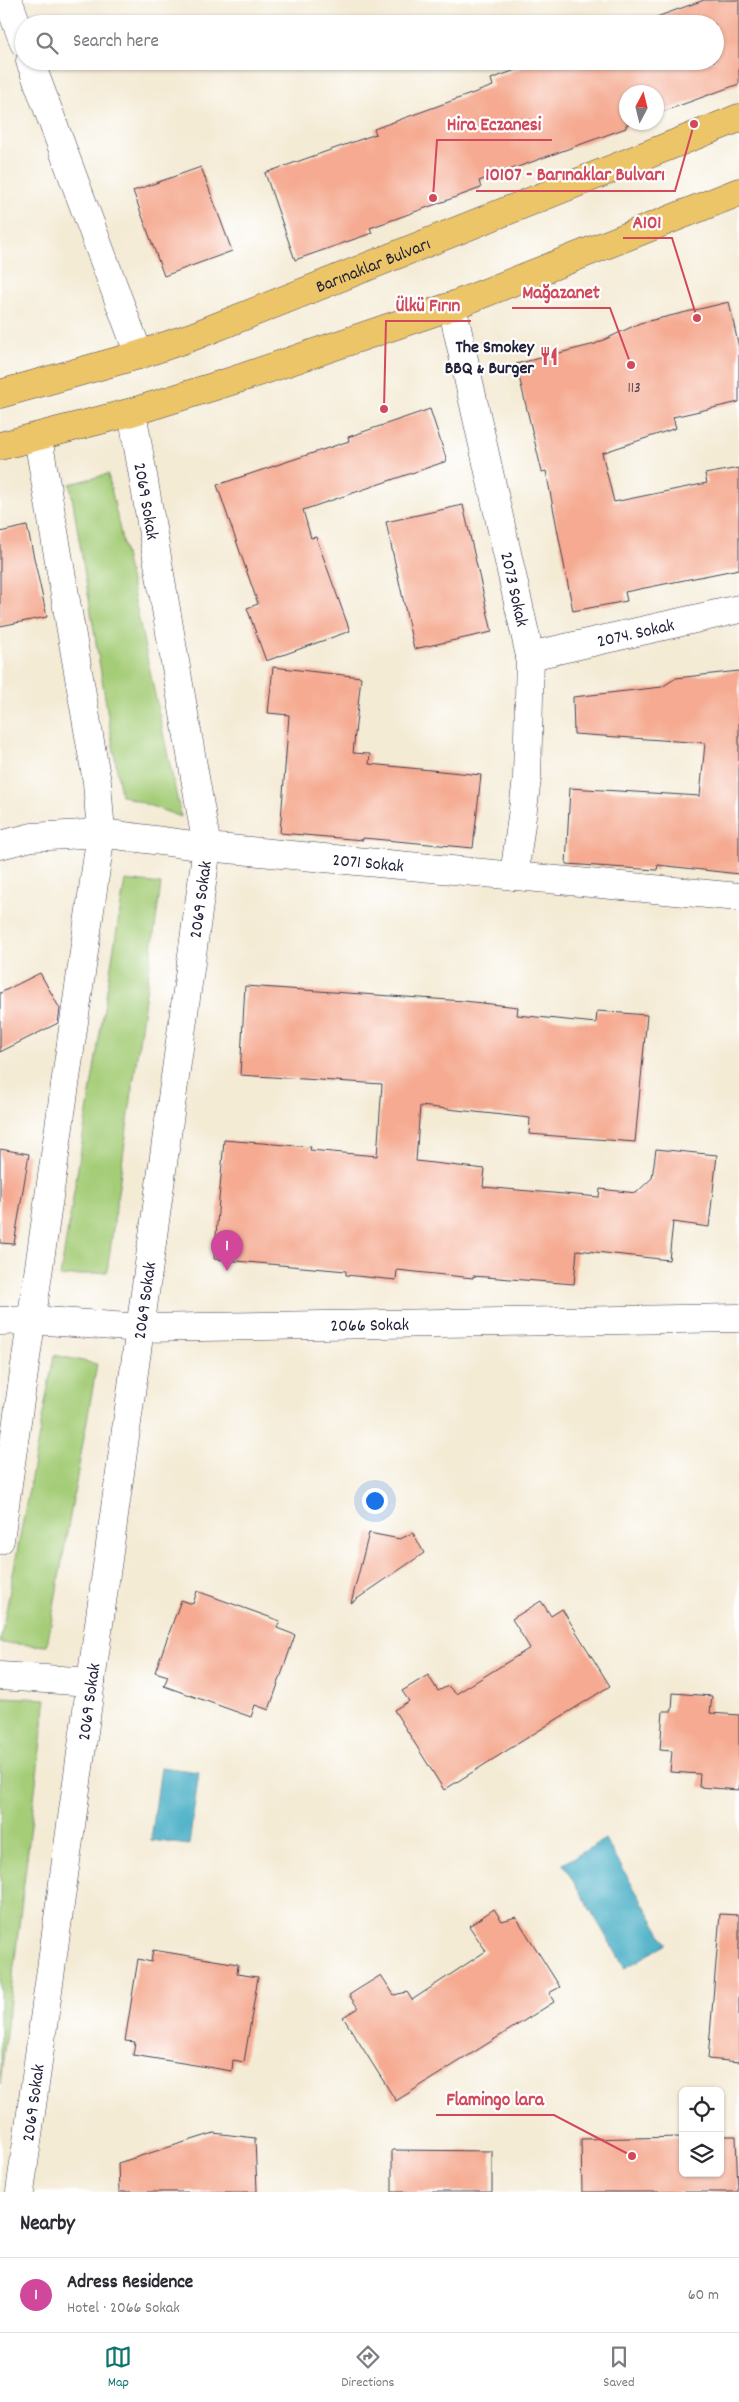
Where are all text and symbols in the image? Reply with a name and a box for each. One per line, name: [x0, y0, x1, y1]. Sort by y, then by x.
search box: [15, 15, 724, 70]
icon: search: [33, 29, 61, 57]
text: Search here: [73, 29, 159, 56]
north arrow: [619, 85, 664, 130]
callout: Hira Eczanesi: [437, 106, 552, 140]
text: Hira Eczanesi: [447, 113, 542, 140]
callout: 10107 - Barınaklar Bulvarı: [476, 157, 675, 191]
text: 10107 - Barınaklar Bulvarı: [485, 163, 665, 190]
callout: A101: [623, 204, 672, 238]
text: A101: [632, 211, 662, 238]
street label: Barınaklar Bulvarı: [313, 233, 435, 301]
callout: Mağazanet: [512, 274, 610, 308]
text: Mağazanet: [522, 281, 600, 308]
callout: Ülkü Fırın: [386, 287, 471, 321]
text: Ülkü Fırın: [396, 294, 461, 321]
place label: The Smokey BBQ & Burger: [445, 336, 535, 382]
restaurant icon: The Smokey BBQ & Burger: [538, 345, 560, 367]
house number: 113: [627, 378, 641, 400]
street label: 2069 Sokak: [125, 461, 164, 542]
street label: 2073 Sokak: [492, 550, 533, 629]
street label: 2074. Sokak: [595, 614, 677, 656]
street label: 2071 Sokak: [331, 849, 405, 880]
street label: 2069 Sokak: [184, 859, 220, 940]
pin: 1: [211, 1230, 243, 1271]
street label: 2069 Sokak: [129, 1261, 164, 1341]
street label: 2066 Sokak: [330, 1314, 409, 1340]
your location: [362, 1488, 388, 1514]
street label: 2069 Sokak: [73, 1662, 108, 1742]
street label: 2069 Sokak: [17, 2063, 53, 2144]
callout: Flamingo lara: [436, 2081, 554, 2115]
map controls: [679, 2087, 724, 2177]
button: locate: [679, 2087, 724, 2132]
text: Flamingo lara: [446, 2088, 545, 2115]
button: layers: [679, 2132, 724, 2177]
text: Nearby: [20, 2210, 75, 2240]
text: Adress Residence: [67, 2270, 193, 2297]
text: 1: [34, 2284, 38, 2307]
text: 60 m: [688, 2284, 719, 2307]
text: Hotel · 2066 Sokak: [67, 2297, 180, 2320]
tab: Map: [104, 2343, 132, 2393]
tab: Directions: [341, 2343, 394, 2393]
tab: Saved: [603, 2343, 635, 2393]

